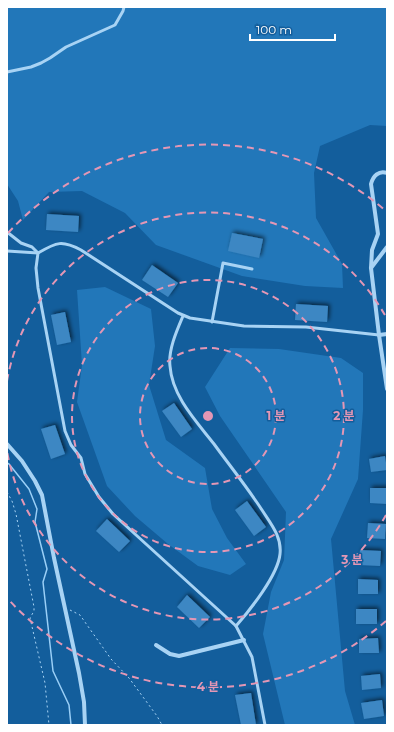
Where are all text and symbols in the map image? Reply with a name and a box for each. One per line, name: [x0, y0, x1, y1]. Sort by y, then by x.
scale bar: [250, 16, 335, 42]
text: 100 m: [256, 22, 292, 37]
text: 1 분: [266, 408, 286, 423]
text: 2 분: [333, 408, 355, 423]
centre of rings: [201, 409, 215, 423]
text: 3 분: [340, 552, 363, 567]
text: 4 분: [197, 679, 219, 694]

